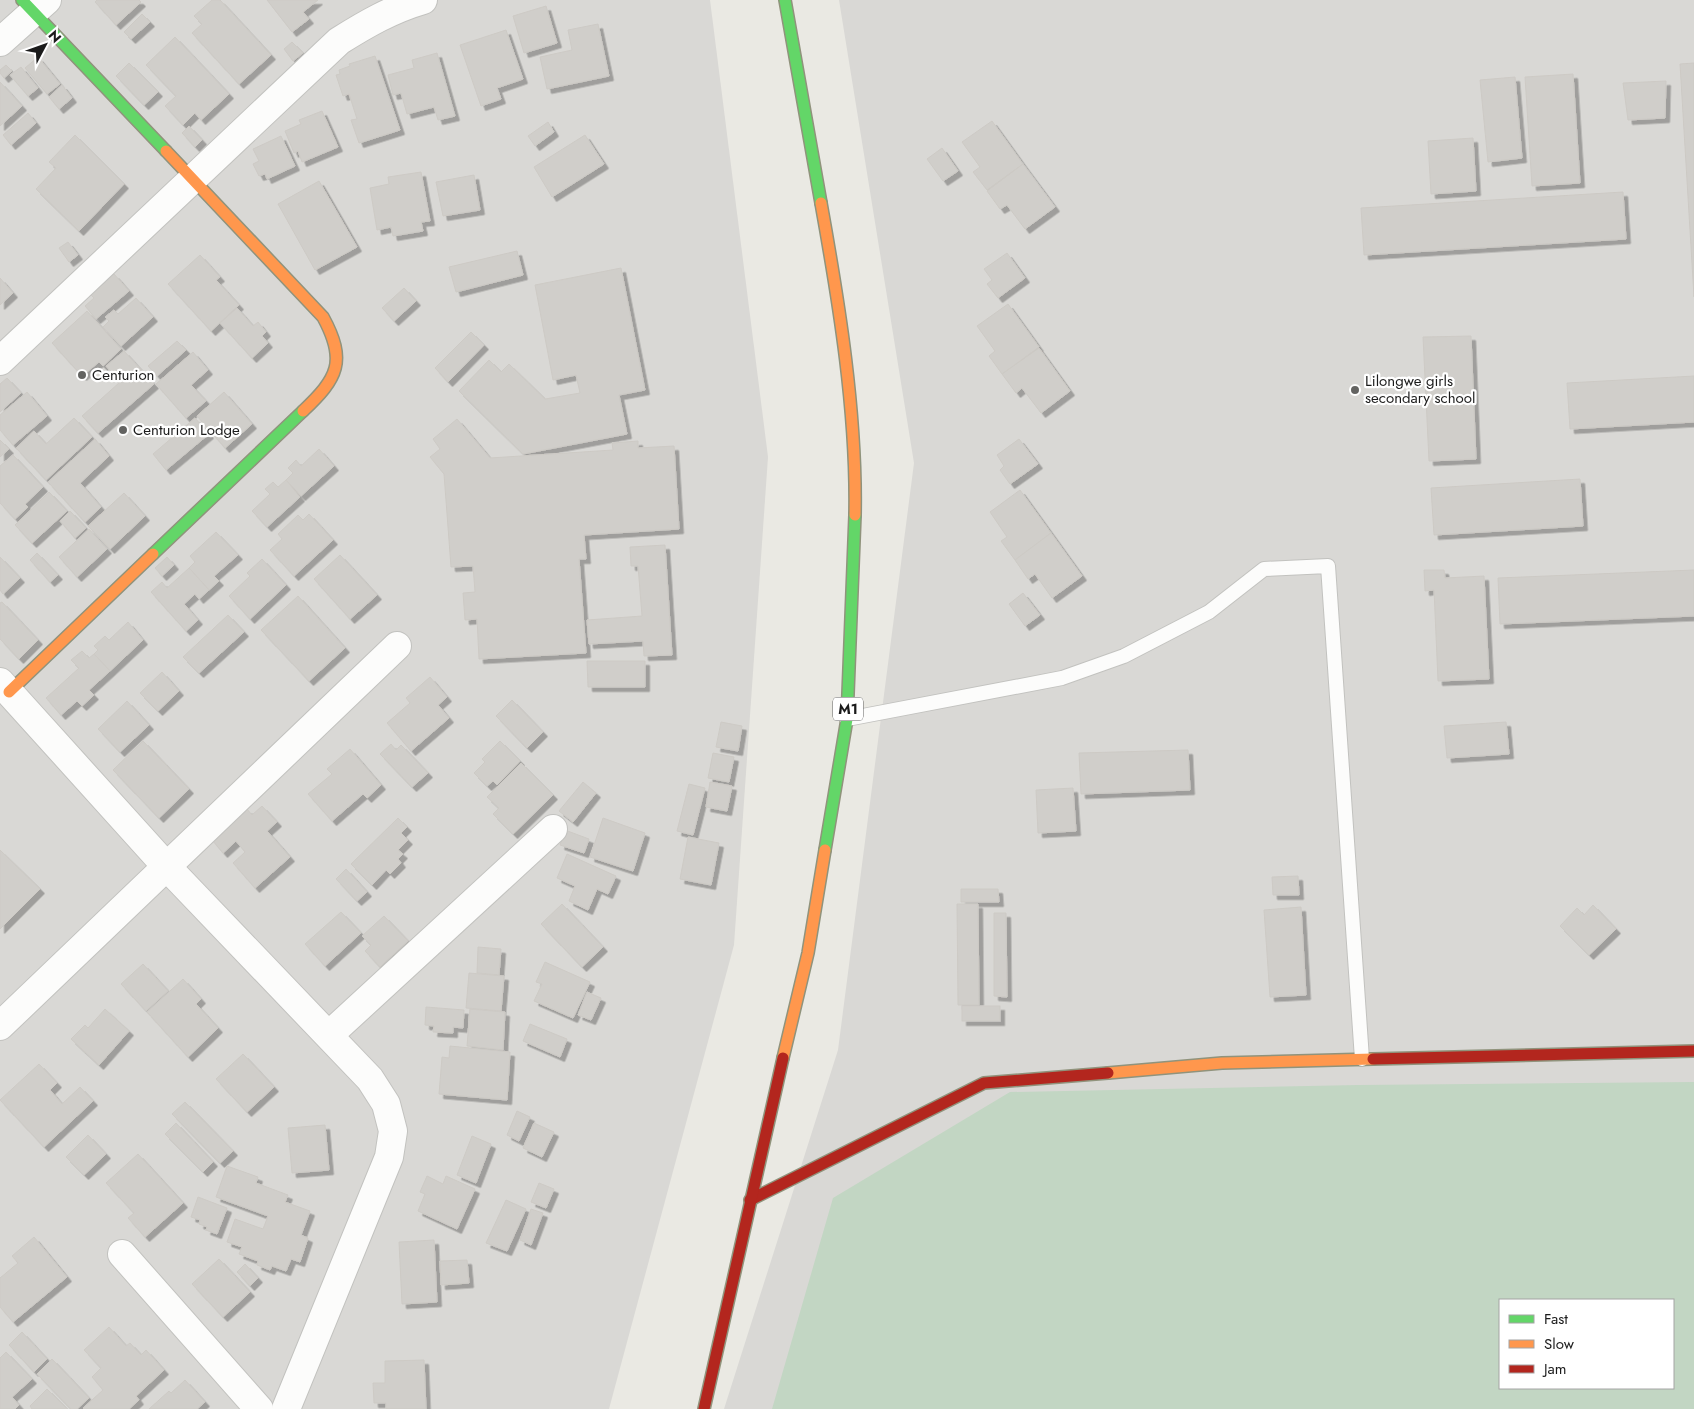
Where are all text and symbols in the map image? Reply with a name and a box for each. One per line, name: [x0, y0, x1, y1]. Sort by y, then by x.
north arrow: [20, 20, 70, 70]
text: N: [44, 26, 66, 47]
place label: Centurion: [92, 364, 154, 386]
marker: Centurion: [76, 369, 88, 381]
place label: Lilongwe girls secondary school: [1365, 370, 1475, 409]
marker: Lilongwe girls secondary school: [1349, 384, 1361, 396]
place label: Centurion Lodge: [133, 419, 240, 441]
marker: Centurion Lodge: [117, 424, 129, 436]
road number: M1: [833, 698, 863, 721]
legend: [1499, 1299, 1674, 1389]
text: Fast: [1544, 1308, 1568, 1330]
text: Slow: [1544, 1333, 1575, 1355]
text: Jam: [1542, 1358, 1567, 1380]

